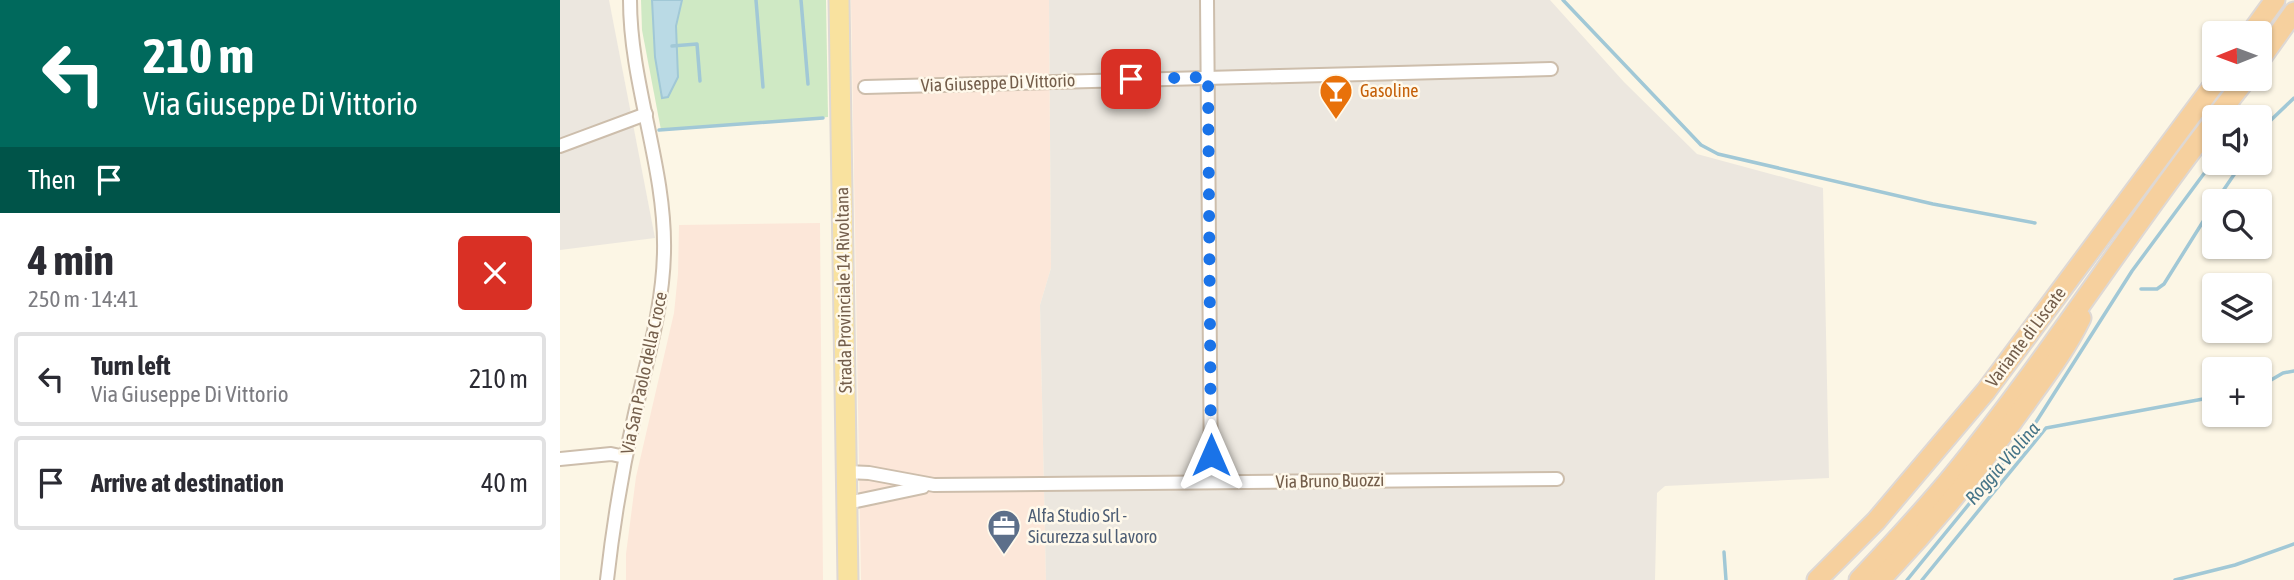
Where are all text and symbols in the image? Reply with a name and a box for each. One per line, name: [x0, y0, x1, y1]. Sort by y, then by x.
north arrow: [2202, 21, 2272, 91]
map controls: [2202, 21, 2272, 427]
text: 210 m: [143, 27, 254, 83]
icon: left: [28, 28, 119, 119]
pin: [1101, 49, 1161, 109]
icon: arrive: [1112, 60, 1150, 98]
street label: Via Giuseppe Di Vittorio: [920, 69, 1076, 96]
bar icon: Gasoline: [1317, 72, 1355, 121]
place label: Gasoline: [1360, 80, 1419, 101]
text: Via Giuseppe Di Vittorio: [143, 85, 418, 122]
button: sound: [2202, 105, 2272, 175]
icon: arrive: [90, 161, 128, 199]
text: Then: [28, 165, 76, 195]
street label: Strada Provinciale 14 Rivoltana: [831, 187, 856, 393]
button: search: [2202, 189, 2272, 259]
text: 4 min: [28, 236, 114, 284]
button: close: [458, 236, 532, 310]
button: layers: [2202, 273, 2272, 343]
street label: Variante di Liscate: [1981, 283, 2070, 391]
text: 250 m · 14:41: [28, 286, 139, 312]
street label: Via San Paolo della Croce: [616, 290, 671, 456]
text: Turn left: [91, 351, 171, 381]
button: +: [2202, 357, 2272, 427]
icon: left: [32, 360, 70, 398]
text: 210 m: [469, 364, 528, 394]
text: Via Giuseppe Di Vittorio: [91, 381, 289, 407]
water label: Roggia Violina: [1960, 417, 2044, 509]
position arrow: [1174, 418, 1248, 492]
icon: arrive: [32, 464, 70, 502]
text: Arrive at destination: [91, 468, 284, 498]
text: 40 m: [481, 468, 528, 498]
street label: Via Bruno Buozzi: [1276, 469, 1384, 492]
place label: Alfa Studio Srl - Sicurezza sul lavoro: [1028, 505, 1157, 547]
office icon: Alfa Studio Srl - Sicurezza sul lavoro: [985, 507, 1023, 556]

